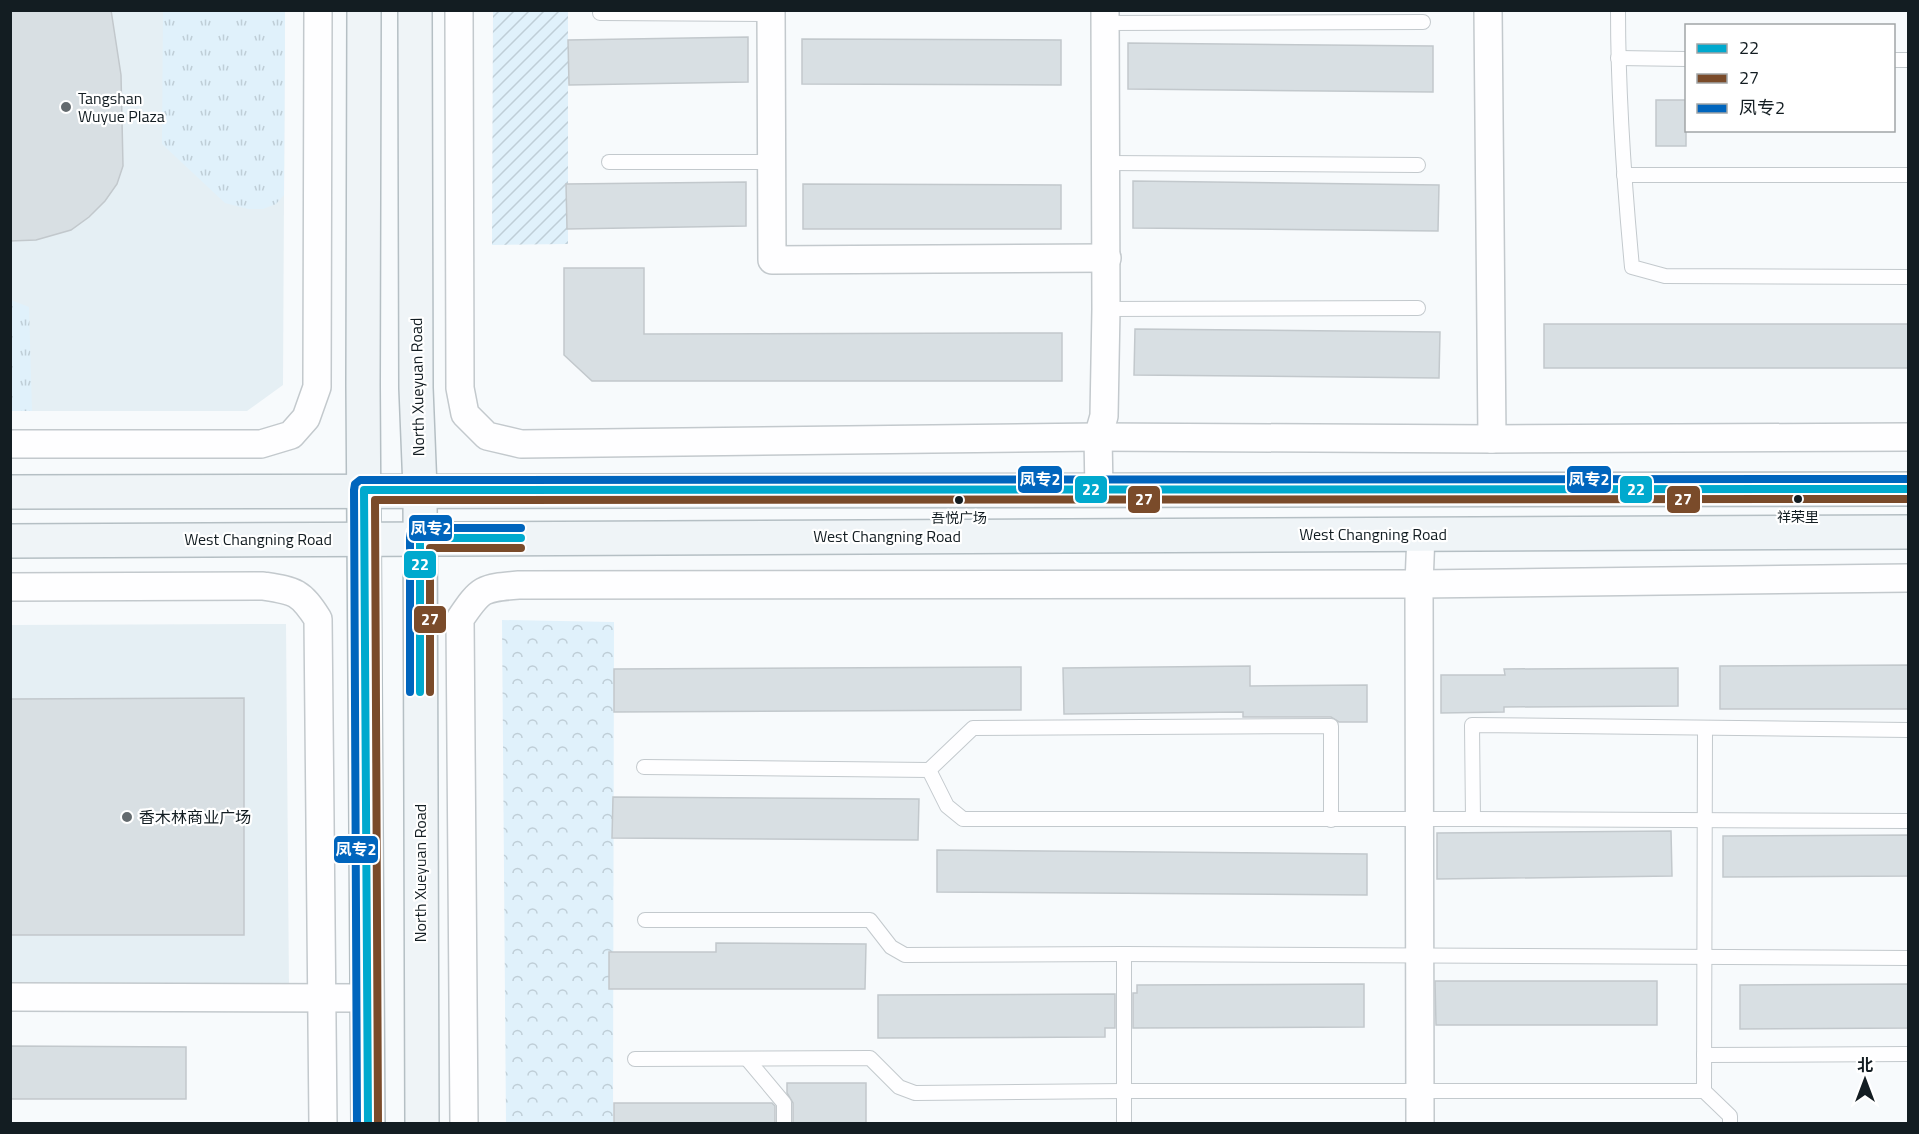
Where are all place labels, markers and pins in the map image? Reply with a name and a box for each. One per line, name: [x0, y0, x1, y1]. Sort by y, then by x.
place label: Tangshan Wuyue Plaza: [78, 86, 165, 128]
marker: Tangshan Wuyue Plaza: [59, 100, 73, 114]
marker: 祥荣里: [1792, 493, 1804, 505]
marker: 吾悦广场: [953, 494, 965, 506]
place label: 祥荣里: [1777, 506, 1819, 527]
place label: 吾悦广场: [931, 507, 987, 528]
place label: 香木林商业广场: [139, 805, 251, 829]
marker: 香木林商业广场: [120, 810, 134, 824]

